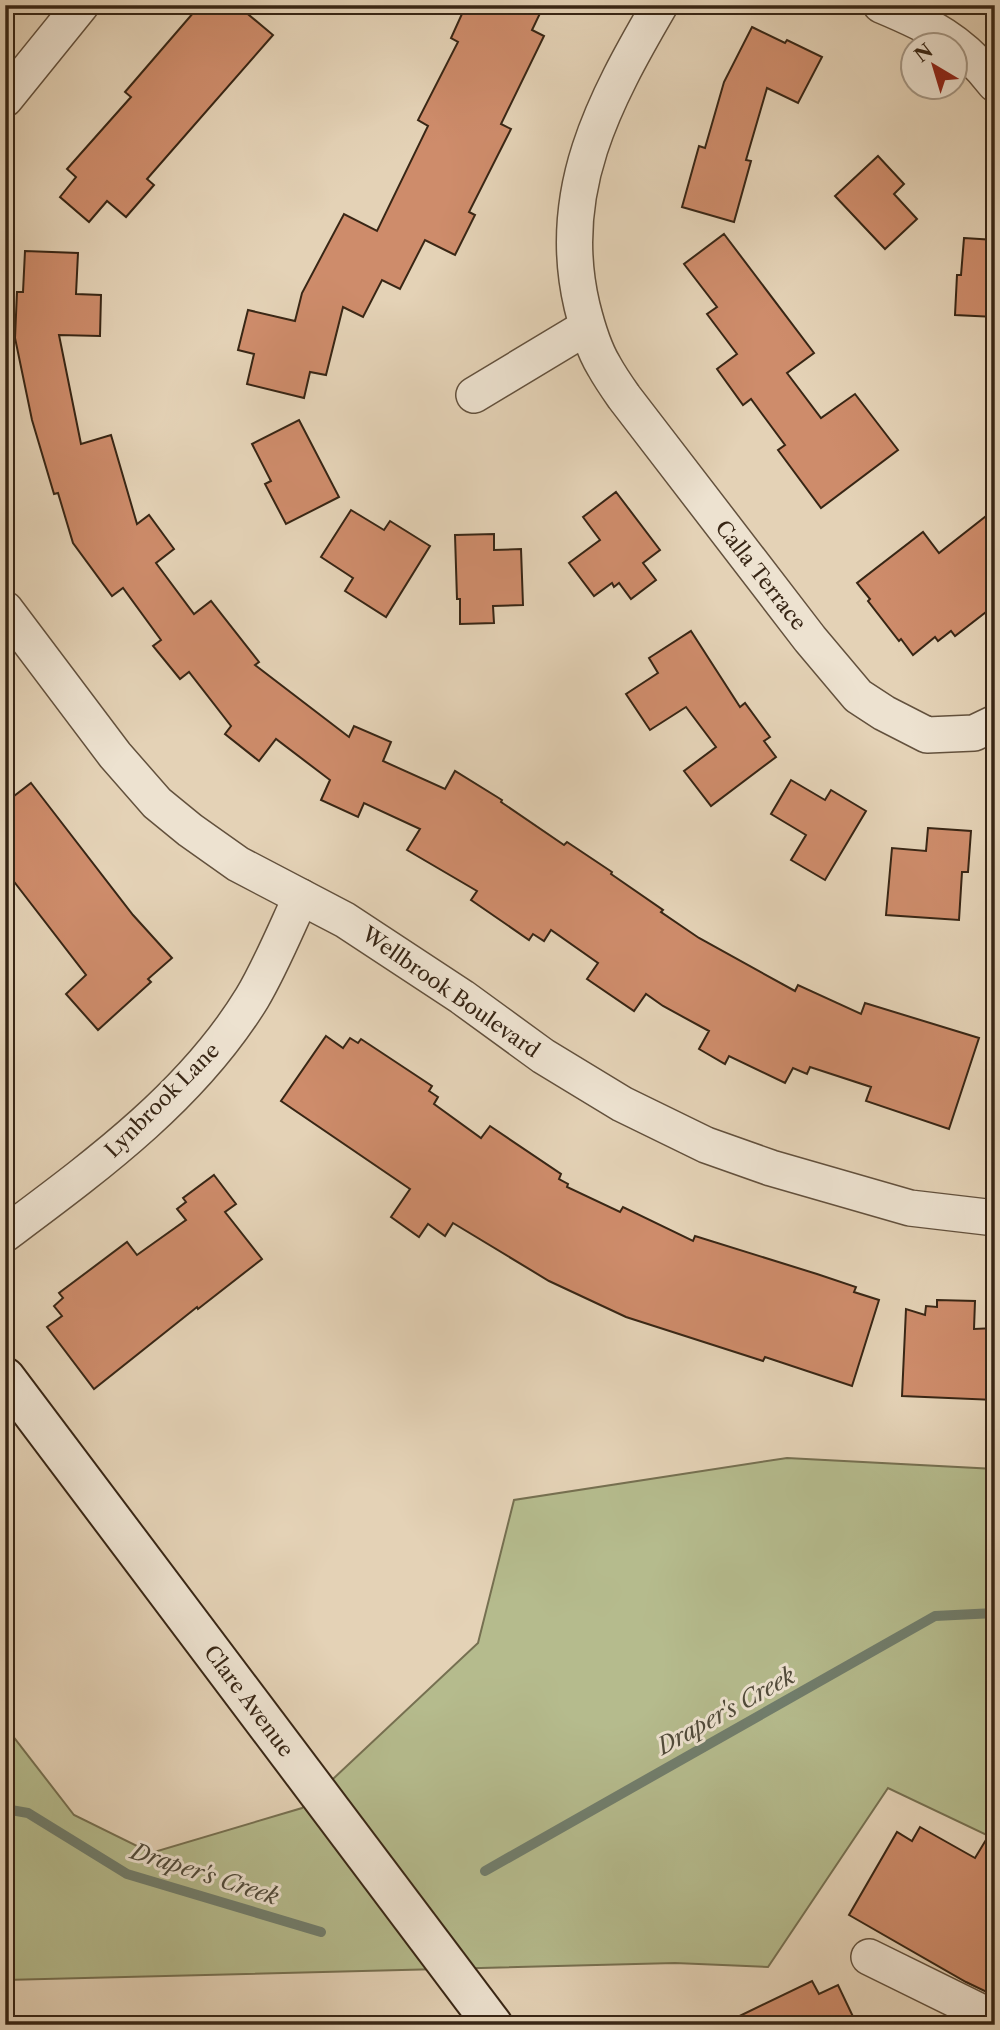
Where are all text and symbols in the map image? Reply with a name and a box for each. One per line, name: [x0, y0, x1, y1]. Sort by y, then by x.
north arrow: [898, 32, 968, 102]
text: N: [910, 39, 937, 67]
street label: Calla Terrace: [710, 515, 812, 635]
street label: Wellbrook Boulevard: [357, 921, 545, 1063]
street label: Lynbrook Lane: [100, 1038, 224, 1162]
street label: Clare Avenue: [199, 1640, 299, 1762]
water label: Draper's Creek: [650, 1662, 800, 1761]
water label: Draper's Creek: [126, 1836, 282, 1911]

